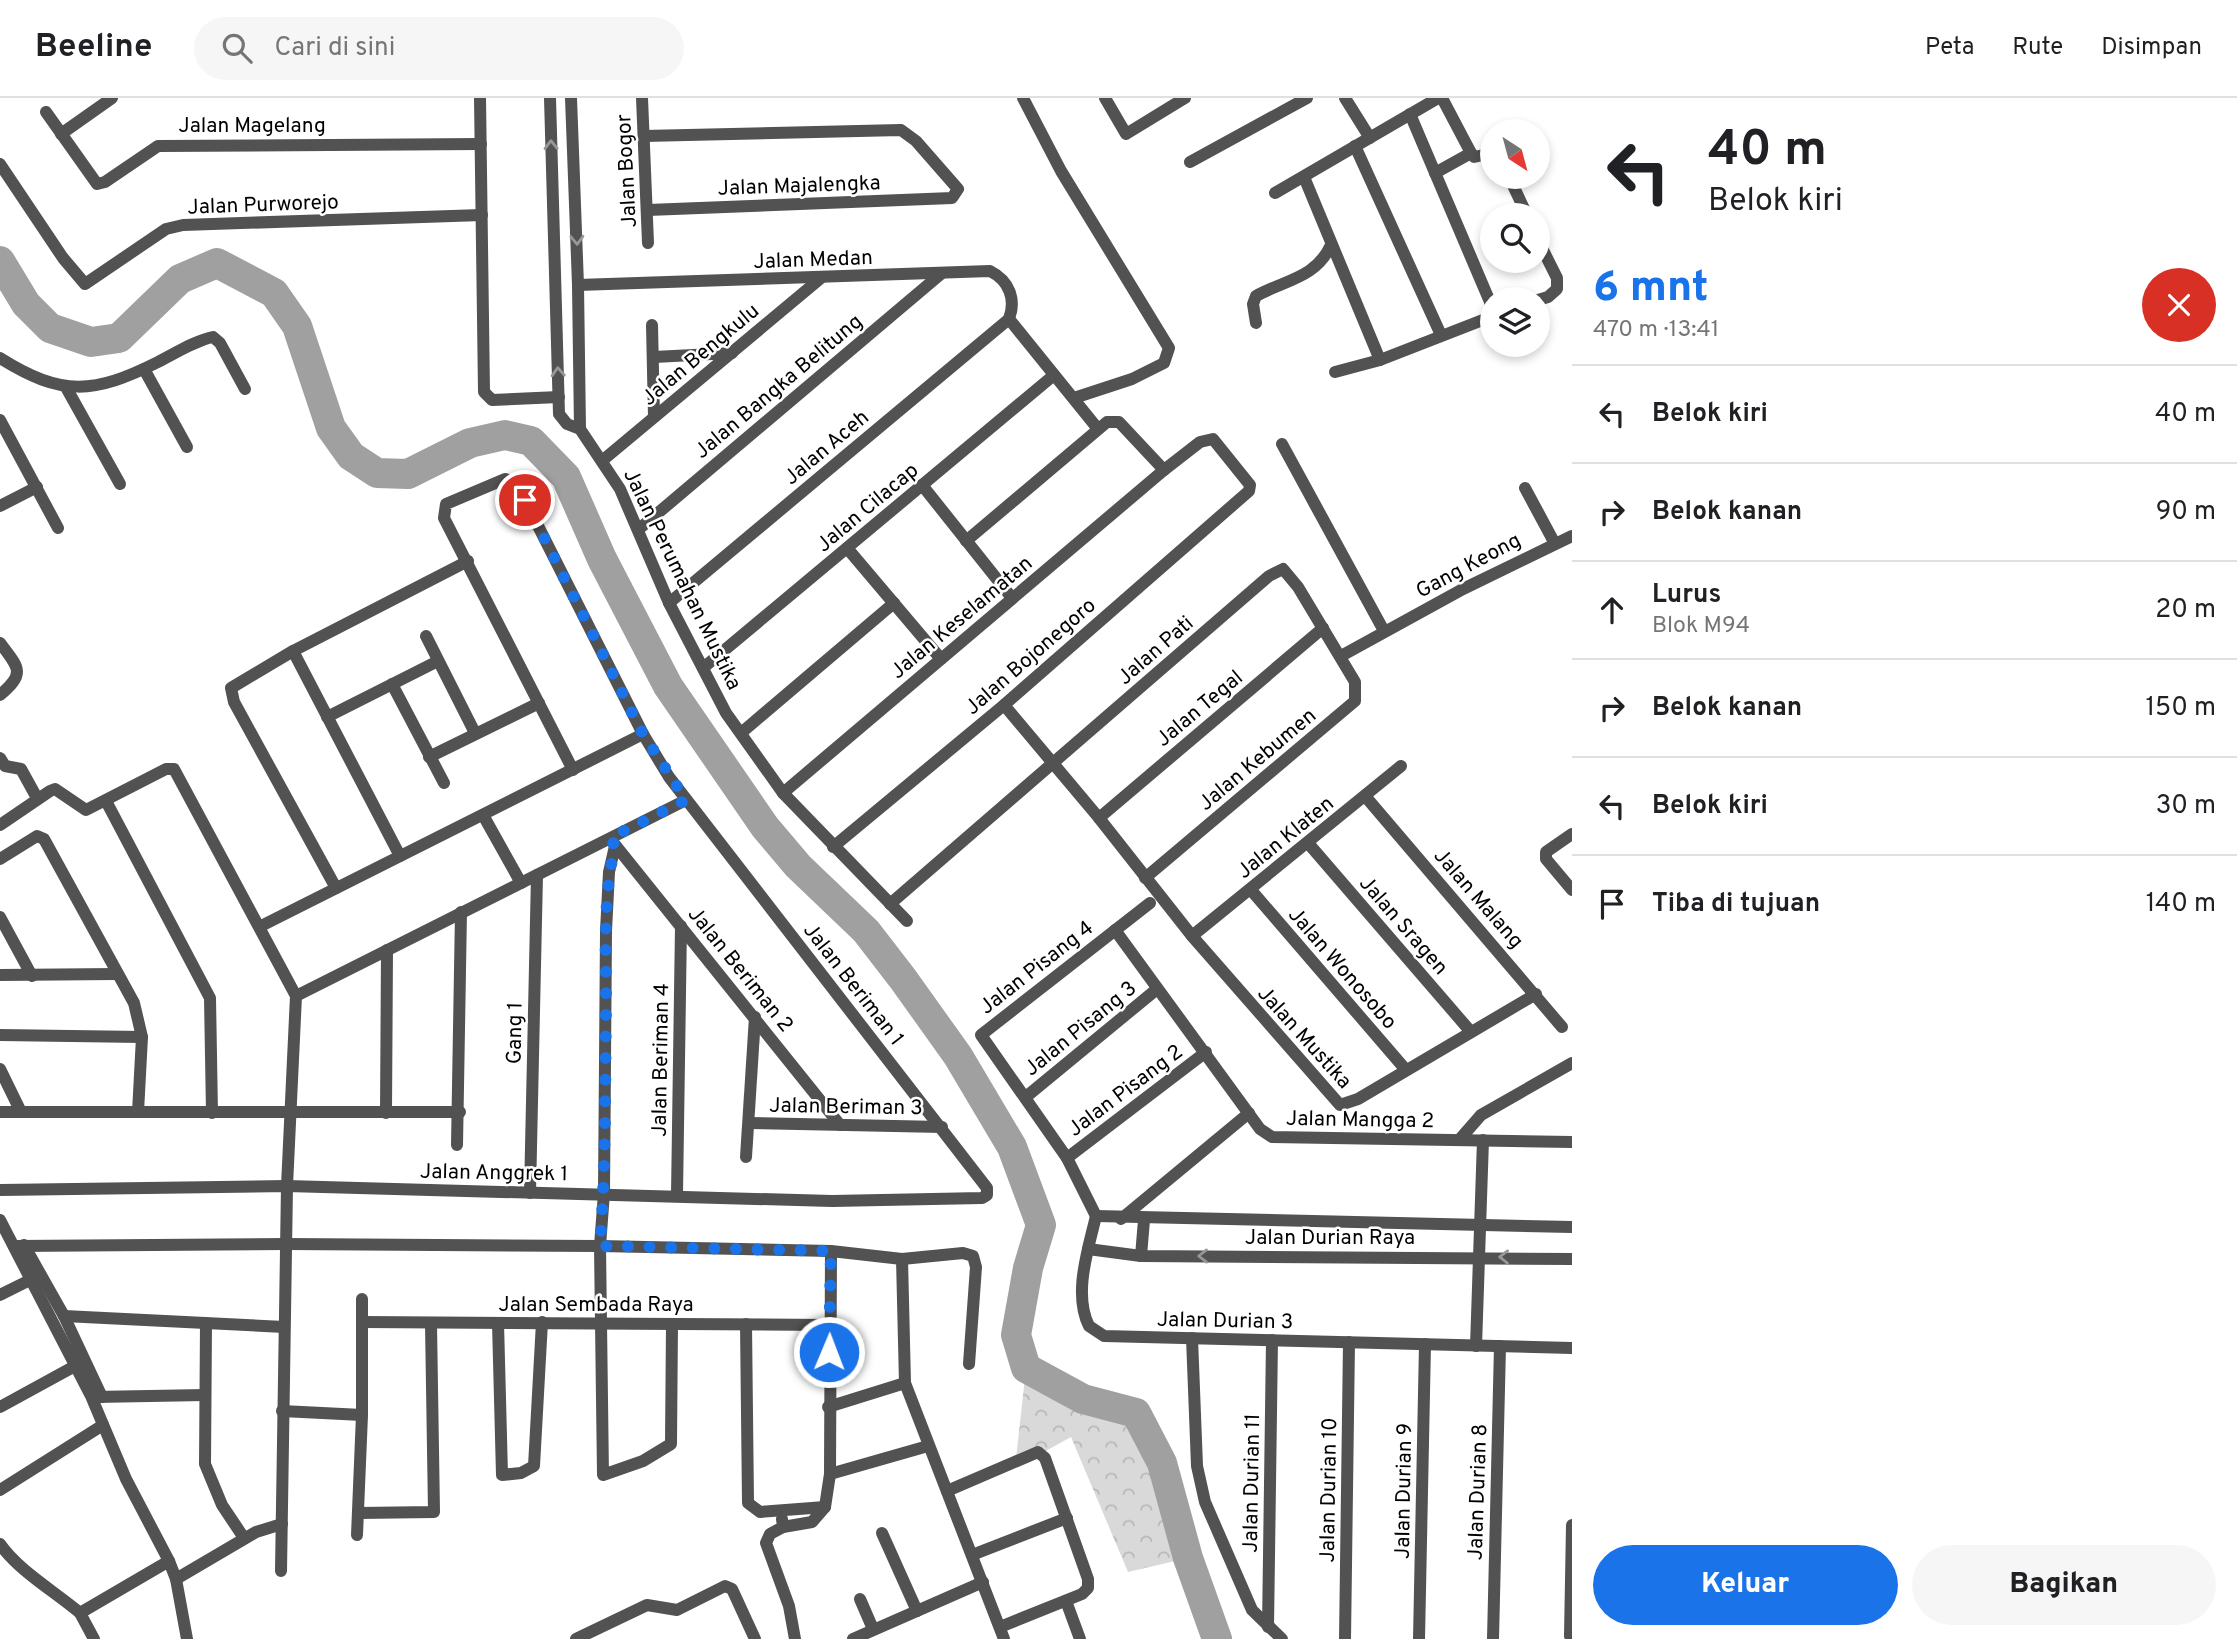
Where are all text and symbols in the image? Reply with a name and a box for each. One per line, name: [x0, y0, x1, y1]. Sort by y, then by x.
search box: [194, 17, 684, 80]
text: Beeline: [35, 27, 152, 69]
icon: search: [218, 29, 256, 67]
text: Cari di sini: [274, 32, 395, 65]
text: Peta: [1925, 33, 1974, 63]
text: Rute: [2012, 33, 2063, 63]
text: Disimpan: [2101, 33, 2202, 63]
street label: Jalan Magelang: [178, 113, 326, 140]
street label: Jalan Bogor: [611, 113, 644, 228]
north arrow: [1480, 119, 1550, 189]
map controls: [1480, 119, 1550, 357]
text: 40 m: [1708, 121, 1827, 183]
icon: left: [1593, 126, 1684, 217]
one-way arrow: [543, 139, 558, 150]
street label: Jalan Majalengka: [717, 170, 881, 203]
text: Belok kiri: [1708, 182, 1843, 222]
street label: Jalan Purworejo: [187, 189, 339, 222]
button: search: [1480, 203, 1550, 273]
one-way arrow: [569, 234, 584, 245]
street label: Jalan Medan: [753, 245, 873, 276]
text: 6 mnt: [1593, 263, 1708, 316]
button: close: [2142, 268, 2216, 342]
button: layers: [1480, 287, 1550, 357]
street label: Jalan Bengkulu: [637, 298, 765, 412]
street label: Jalan Bangka Belitung: [689, 309, 869, 465]
text: 470 m · 13:41: [1593, 316, 1719, 345]
one-way arrow: [551, 366, 566, 377]
icon: left: [1593, 395, 1631, 433]
text: Belok kiri: [1652, 398, 1768, 431]
text: 40 m: [2155, 398, 2216, 431]
street label: Jalan Aceh: [779, 405, 875, 492]
street label: Jalan Cilacap: [811, 458, 925, 559]
street label: Jalan Perumahan Mustika: [616, 465, 747, 695]
pin: [495, 470, 555, 530]
icon: arrive: [506, 481, 544, 519]
icon: right: [1593, 493, 1631, 531]
text: Belok kanan: [1652, 496, 1802, 529]
text: 90 m: [2156, 496, 2216, 529]
street label: Gang Keong: [1411, 527, 1526, 605]
street label: Jalan Keselamatan: [885, 551, 1039, 686]
text: Lurus: [1652, 579, 1721, 612]
icon: ahead: [1593, 591, 1631, 629]
street label: Jalan Bojonegoro: [960, 593, 1102, 722]
text: 20 m: [2155, 594, 2216, 627]
street label: Jalan Pati: [1112, 611, 1200, 692]
text: Blok M94: [1652, 612, 1750, 641]
street label: Jalan Tegal: [1151, 665, 1249, 753]
icon: right: [1593, 689, 1631, 727]
text: Belok kanan: [1652, 692, 1802, 725]
text: 150 m: [2145, 692, 2216, 725]
street label: Jalan Kebumen: [1193, 703, 1323, 817]
icon: left: [1593, 787, 1631, 825]
text: Belok kiri: [1652, 790, 1768, 823]
text: 30 m: [2156, 790, 2216, 823]
street label: Jalan Klaten: [1232, 791, 1340, 886]
street label: Jalan Malang: [1427, 843, 1529, 955]
street label: Jalan Sragen: [1352, 871, 1453, 981]
icon: arrive: [1593, 885, 1631, 923]
text: Tiba di tujuan: [1652, 888, 1820, 921]
text: 140 m: [2146, 888, 2216, 921]
street label: Jalan Beriman 2: [681, 902, 799, 1038]
street label: Jalan Wonosobo: [1281, 902, 1402, 1036]
street label: Jalan Pisang 4: [974, 915, 1099, 1021]
street label: Jalan Beriman 1: [796, 918, 909, 1052]
street label: Jalan Pisang 3: [1019, 976, 1143, 1083]
street label: Jalan Mustika: [1251, 981, 1357, 1095]
street label: Jalan Beriman 4: [647, 983, 676, 1137]
street label: Gang 1: [501, 1002, 530, 1065]
street label: Jalan Pisang 2: [1063, 1039, 1189, 1143]
street label: Jalan Beriman 3: [769, 1093, 923, 1122]
street label: Jalan Mangga 2: [1286, 1106, 1434, 1135]
street label: Jalan Anggrek 1: [420, 1159, 568, 1188]
street label: Jalan Durian Raya: [1245, 1225, 1415, 1252]
one-way arrow: [1197, 1248, 1208, 1264]
one-way arrow: [1498, 1250, 1509, 1265]
street label: Jalan Sembada Raya: [498, 1292, 694, 1319]
street label: Jalan Durian 3: [1156, 1307, 1293, 1336]
position arrow: [792, 1315, 866, 1389]
street label: Jalan Durian 11: [1238, 1413, 1267, 1553]
street label: Jalan Durian 10: [1315, 1417, 1344, 1563]
street label: Jalan Durian 9: [1390, 1423, 1419, 1559]
street label: Jalan Durian 8: [1463, 1423, 1494, 1561]
button: Keluar: [1593, 1545, 1898, 1625]
button: Bagikan: [1912, 1545, 2216, 1625]

